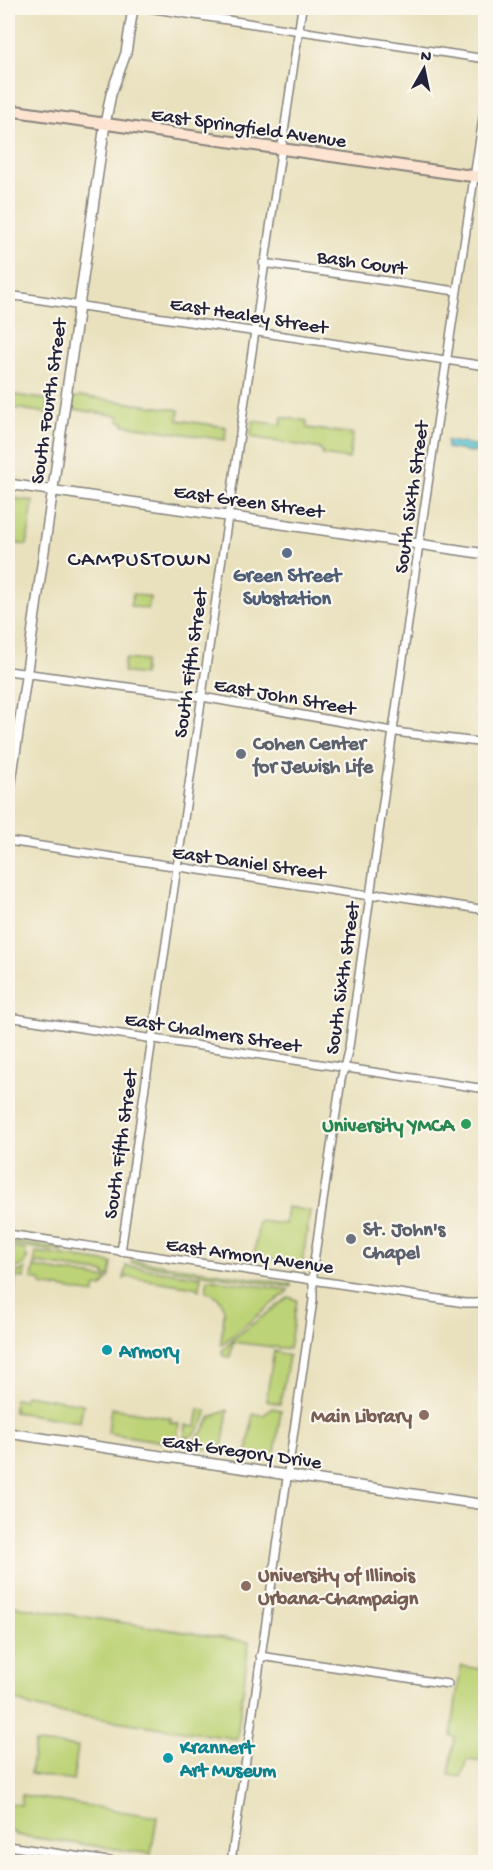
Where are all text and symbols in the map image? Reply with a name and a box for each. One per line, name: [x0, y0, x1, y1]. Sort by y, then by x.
north arrow: [394, 39, 454, 99]
text: N: [419, 47, 433, 68]
street label: East Springfield Avenue: [149, 104, 348, 155]
street label: Bash Court: [314, 247, 409, 282]
street label: East Healey Street: [168, 294, 331, 342]
street label: South Fourth Street: [27, 316, 74, 486]
street label: South Sixth Street: [391, 418, 436, 575]
street label: East Green Street: [172, 482, 327, 526]
marker: Green Street Substation: [280, 546, 294, 560]
district label: CAMPUSTOWN: [68, 548, 212, 574]
place label: Green Street Substation: [233, 566, 343, 612]
street label: South Fifth Street: [171, 586, 215, 740]
street label: East John Street: [212, 675, 359, 723]
place label: Cohen Center for Jewish Life: [252, 734, 374, 780]
marker: Cohen Center for Jewish Life: [234, 747, 248, 761]
street label: East Daniel Street: [170, 842, 328, 887]
street label: South Sixth Street: [322, 899, 367, 1056]
street label: East Chalmers Street: [123, 1009, 304, 1060]
street label: South Fifth Street: [101, 1067, 145, 1221]
place label: University YMCA: [322, 1116, 456, 1139]
marker: University YMCA: [459, 1117, 473, 1131]
place label: St. John's Chapel: [362, 1220, 447, 1266]
marker: St. John's Chapel: [344, 1232, 358, 1246]
street label: East Armory Avenue: [164, 1234, 336, 1281]
place label: Armory: [118, 1342, 180, 1365]
marker: Armory: [100, 1343, 114, 1357]
place label: Main Library: [311, 1407, 412, 1430]
marker: Main Library: [417, 1408, 431, 1422]
street label: East Gregory Drive: [160, 1431, 323, 1476]
place label: University of Illinois Urbana-Champaign: [258, 1566, 419, 1612]
marker: University of Illinois Urbana-Champaign: [239, 1579, 253, 1593]
place label: Krannert Art Museum: [179, 1738, 277, 1784]
marker: Krannert Art Museum: [161, 1751, 175, 1765]

